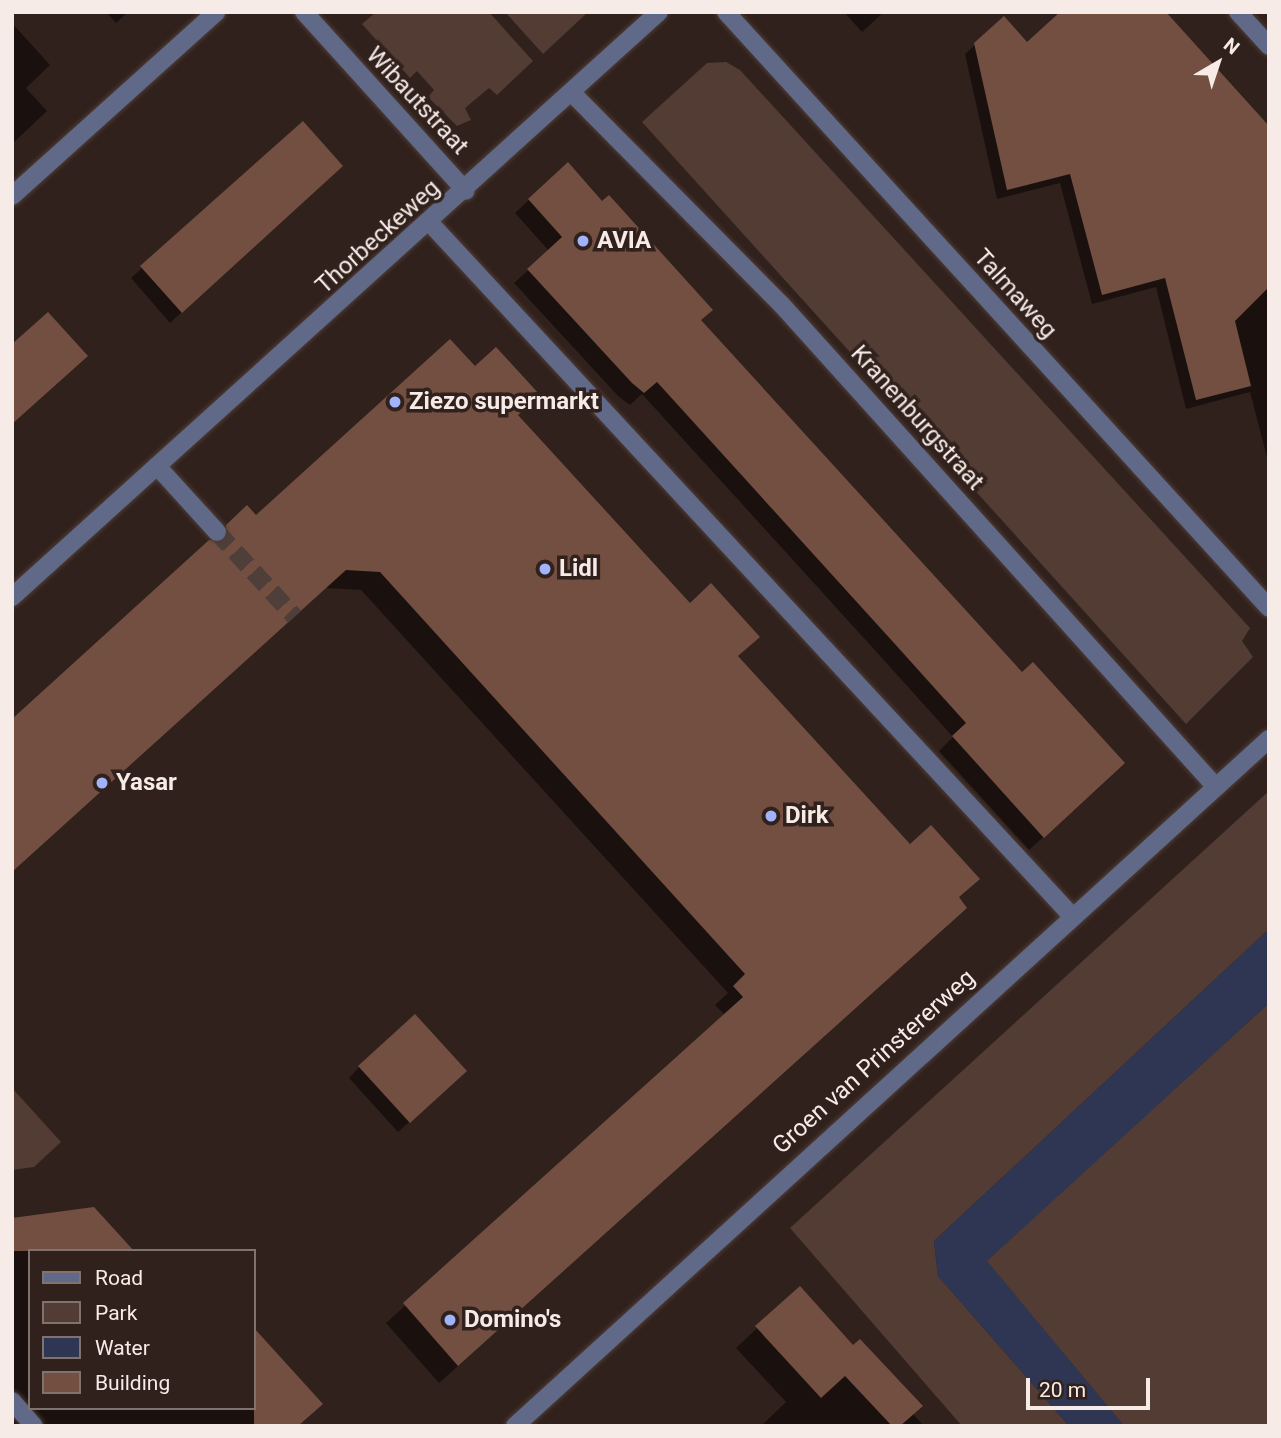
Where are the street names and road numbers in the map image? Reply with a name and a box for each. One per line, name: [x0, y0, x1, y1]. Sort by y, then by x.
street label: Wibautstraat: [360, 41, 474, 161]
street label: Thorbeckeweg: [310, 174, 446, 300]
street label: Talmaweg: [967, 243, 1063, 345]
street label: Kranenburgstraat: [844, 340, 990, 496]
street label: Groen van Prinstererweg: [767, 964, 981, 1160]

